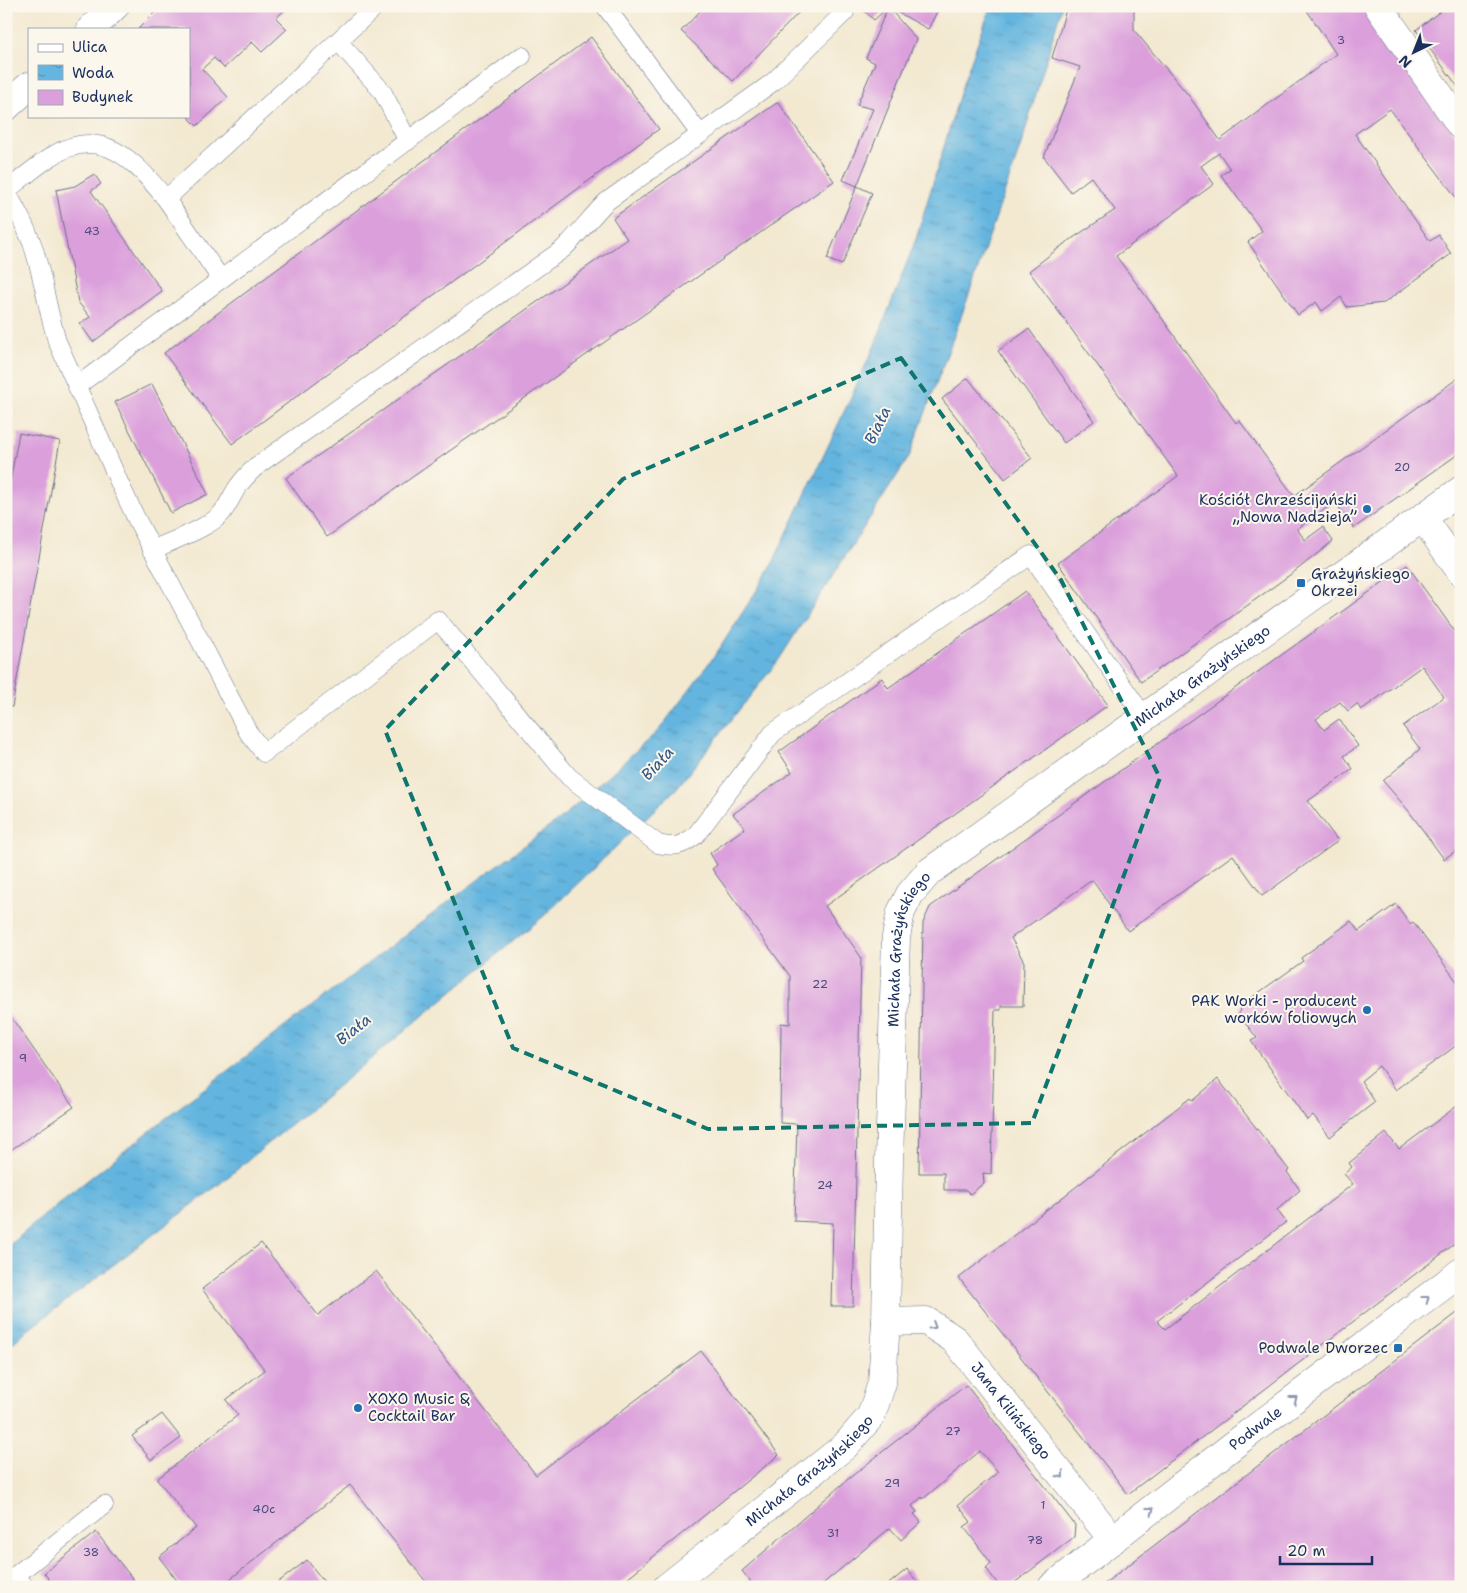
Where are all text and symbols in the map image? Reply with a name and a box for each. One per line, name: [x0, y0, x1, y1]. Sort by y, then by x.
legend: [28, 28, 190, 118]
north arrow: [1390, 28, 1440, 78]
house number: 3: [1337, 32, 1345, 48]
text: Ulica: [72, 37, 108, 57]
text: N: [1395, 51, 1415, 72]
text: Woda: [72, 63, 114, 83]
text: Budynek: [72, 87, 133, 107]
house number: 43: [84, 223, 100, 239]
water label: Biała: [859, 403, 896, 448]
house number: 20: [1394, 459, 1410, 475]
place label: Kościół Chrześcijański „Nowa Nadzieja”: [1199, 490, 1358, 527]
marker: Kościół Chrześcijański „Nowa Nadzieja”: [1361, 503, 1373, 515]
place label: Grażyńskiego Okrzei: [1311, 564, 1410, 601]
marker: Grażyńskiego Okrzei: [1295, 577, 1307, 589]
street label: Michała Grażyńskiego: [1130, 620, 1274, 731]
water label: Biała: [636, 742, 679, 785]
street label: Michała Grażyńskiego: [883, 867, 935, 1027]
house number: 22: [812, 976, 828, 992]
place label: PAK Worki - producent worków foliowych: [1191, 991, 1357, 1028]
marker: PAK Worki - producent worków foliowych: [1361, 1004, 1373, 1016]
water label: Biała: [331, 1009, 375, 1050]
house number: 9: [19, 1050, 27, 1066]
house number: 24: [817, 1177, 833, 1193]
one-way arrow: [1420, 1296, 1430, 1305]
one-way arrow: [928, 1319, 937, 1329]
place label: Podwale Dworzec: [1258, 1338, 1388, 1358]
marker: Podwale Dworzec: [1392, 1342, 1404, 1354]
street label: Jana Kilińskiego: [966, 1358, 1056, 1464]
place label: XOXO Music & Cocktail Bar: [368, 1389, 470, 1426]
one-way arrow: [1288, 1397, 1297, 1405]
marker: XOXO Music & Cocktail Bar: [352, 1402, 364, 1414]
street label: Podwale: [1225, 1402, 1286, 1455]
street label: Michała Grażyńskiego: [741, 1411, 878, 1531]
house number: 27: [945, 1423, 961, 1439]
one-way arrow: [1055, 1469, 1064, 1478]
house number: 29: [884, 1475, 900, 1491]
house number: 1: [1040, 1497, 1046, 1513]
house number: 40c: [253, 1501, 275, 1517]
one-way arrow: [1145, 1507, 1154, 1515]
house number: 31: [827, 1525, 839, 1541]
house number: 78: [1027, 1532, 1043, 1548]
scale bar: [1280, 1533, 1372, 1565]
text: 20 m: [1287, 1541, 1326, 1561]
house number: 38: [83, 1544, 99, 1560]

